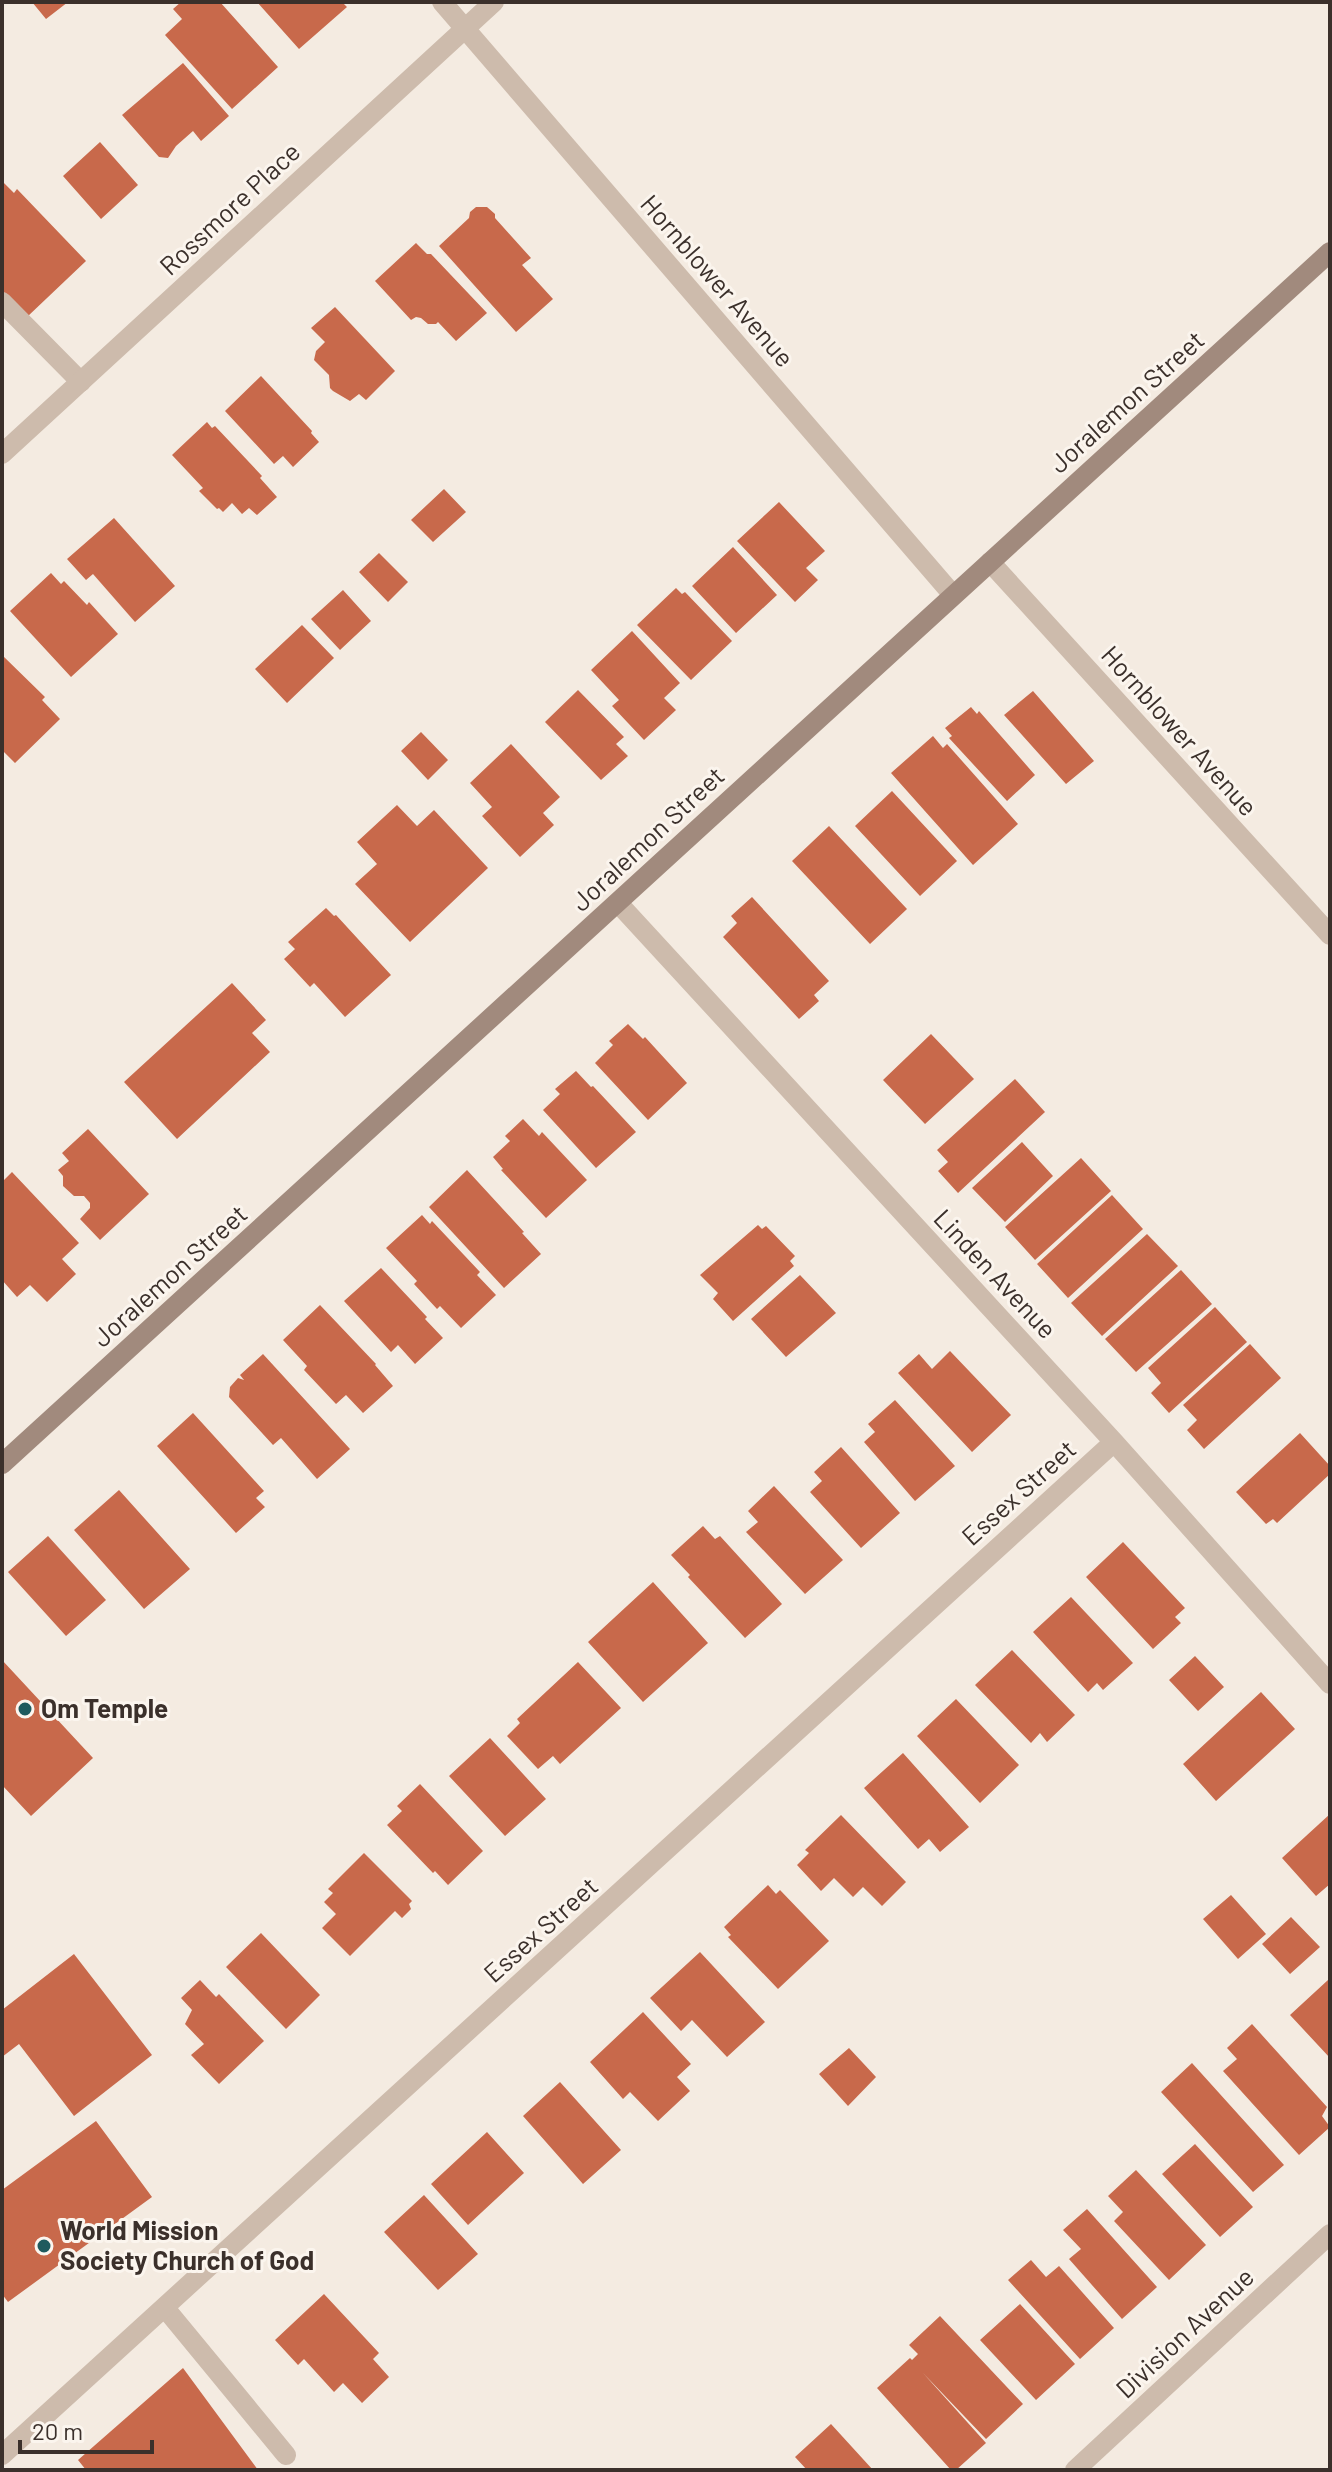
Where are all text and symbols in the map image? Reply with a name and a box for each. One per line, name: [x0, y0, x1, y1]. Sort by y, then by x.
street label: Rossmore Place: [152, 135, 306, 281]
street label: Hornblower Avenue: [635, 188, 801, 372]
street label: Joralemon Street: [1042, 323, 1210, 478]
street label: Hornblower Avenue: [1096, 639, 1265, 821]
street label: Joralemon Street: [564, 759, 730, 917]
street label: Joralemon Street: [85, 1197, 253, 1352]
street label: Linden Avenue: [928, 1202, 1064, 1344]
street label: Essex Street: [955, 1433, 1081, 1551]
place label: Om Temple: [41, 1692, 168, 1723]
marker: Om Temple: [16, 1700, 34, 1718]
street label: Essex Street: [477, 1870, 603, 1988]
place label: World Mission Society Church of God: [60, 2214, 314, 2275]
marker: World Mission Society Church of God: [35, 2237, 53, 2255]
street label: Division Avenue: [1109, 2260, 1259, 2404]
scale bar: [20, 2404, 152, 2454]
text: 20 m: [32, 2416, 83, 2445]

